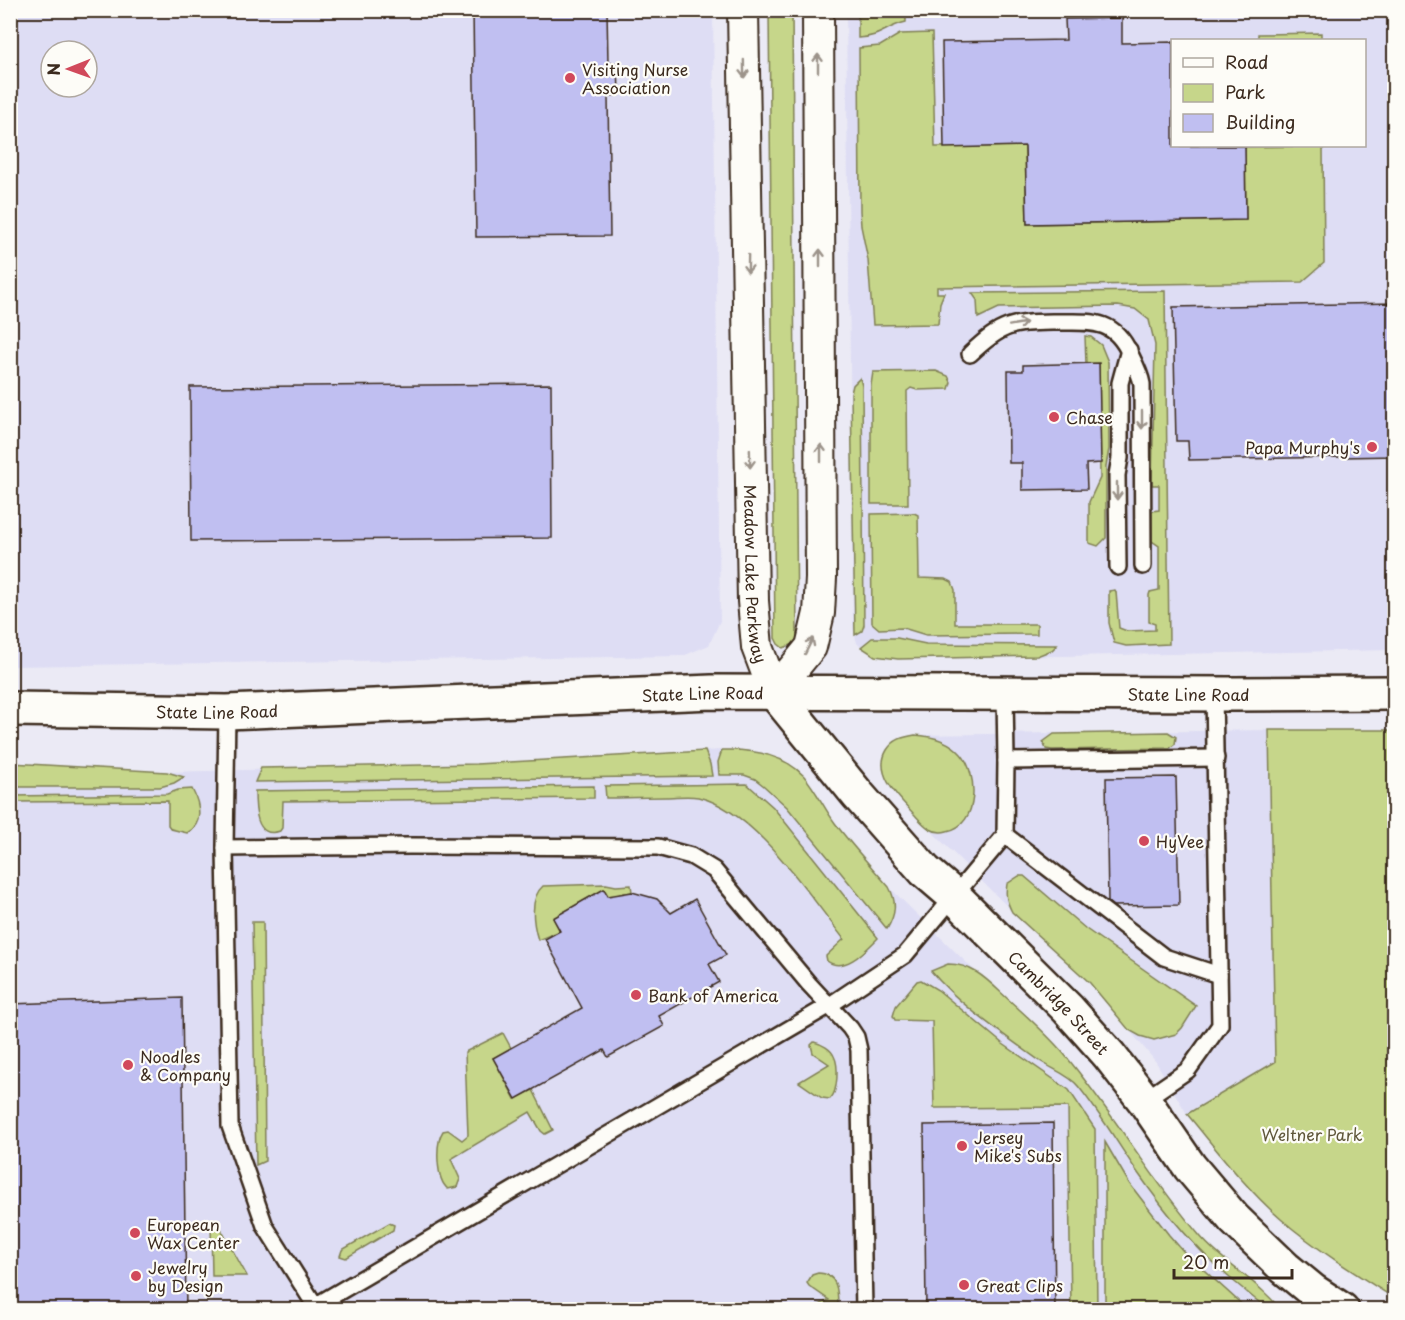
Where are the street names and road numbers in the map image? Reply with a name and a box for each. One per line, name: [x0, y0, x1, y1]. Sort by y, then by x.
street label: Meadow Lake Parkway: [739, 484, 774, 666]
street label: State Line Road: [641, 680, 764, 707]
street label: State Line Road: [1127, 682, 1250, 706]
street label: State Line Road: [156, 698, 278, 724]
street label: Cambridge Street: [1003, 945, 1115, 1060]

